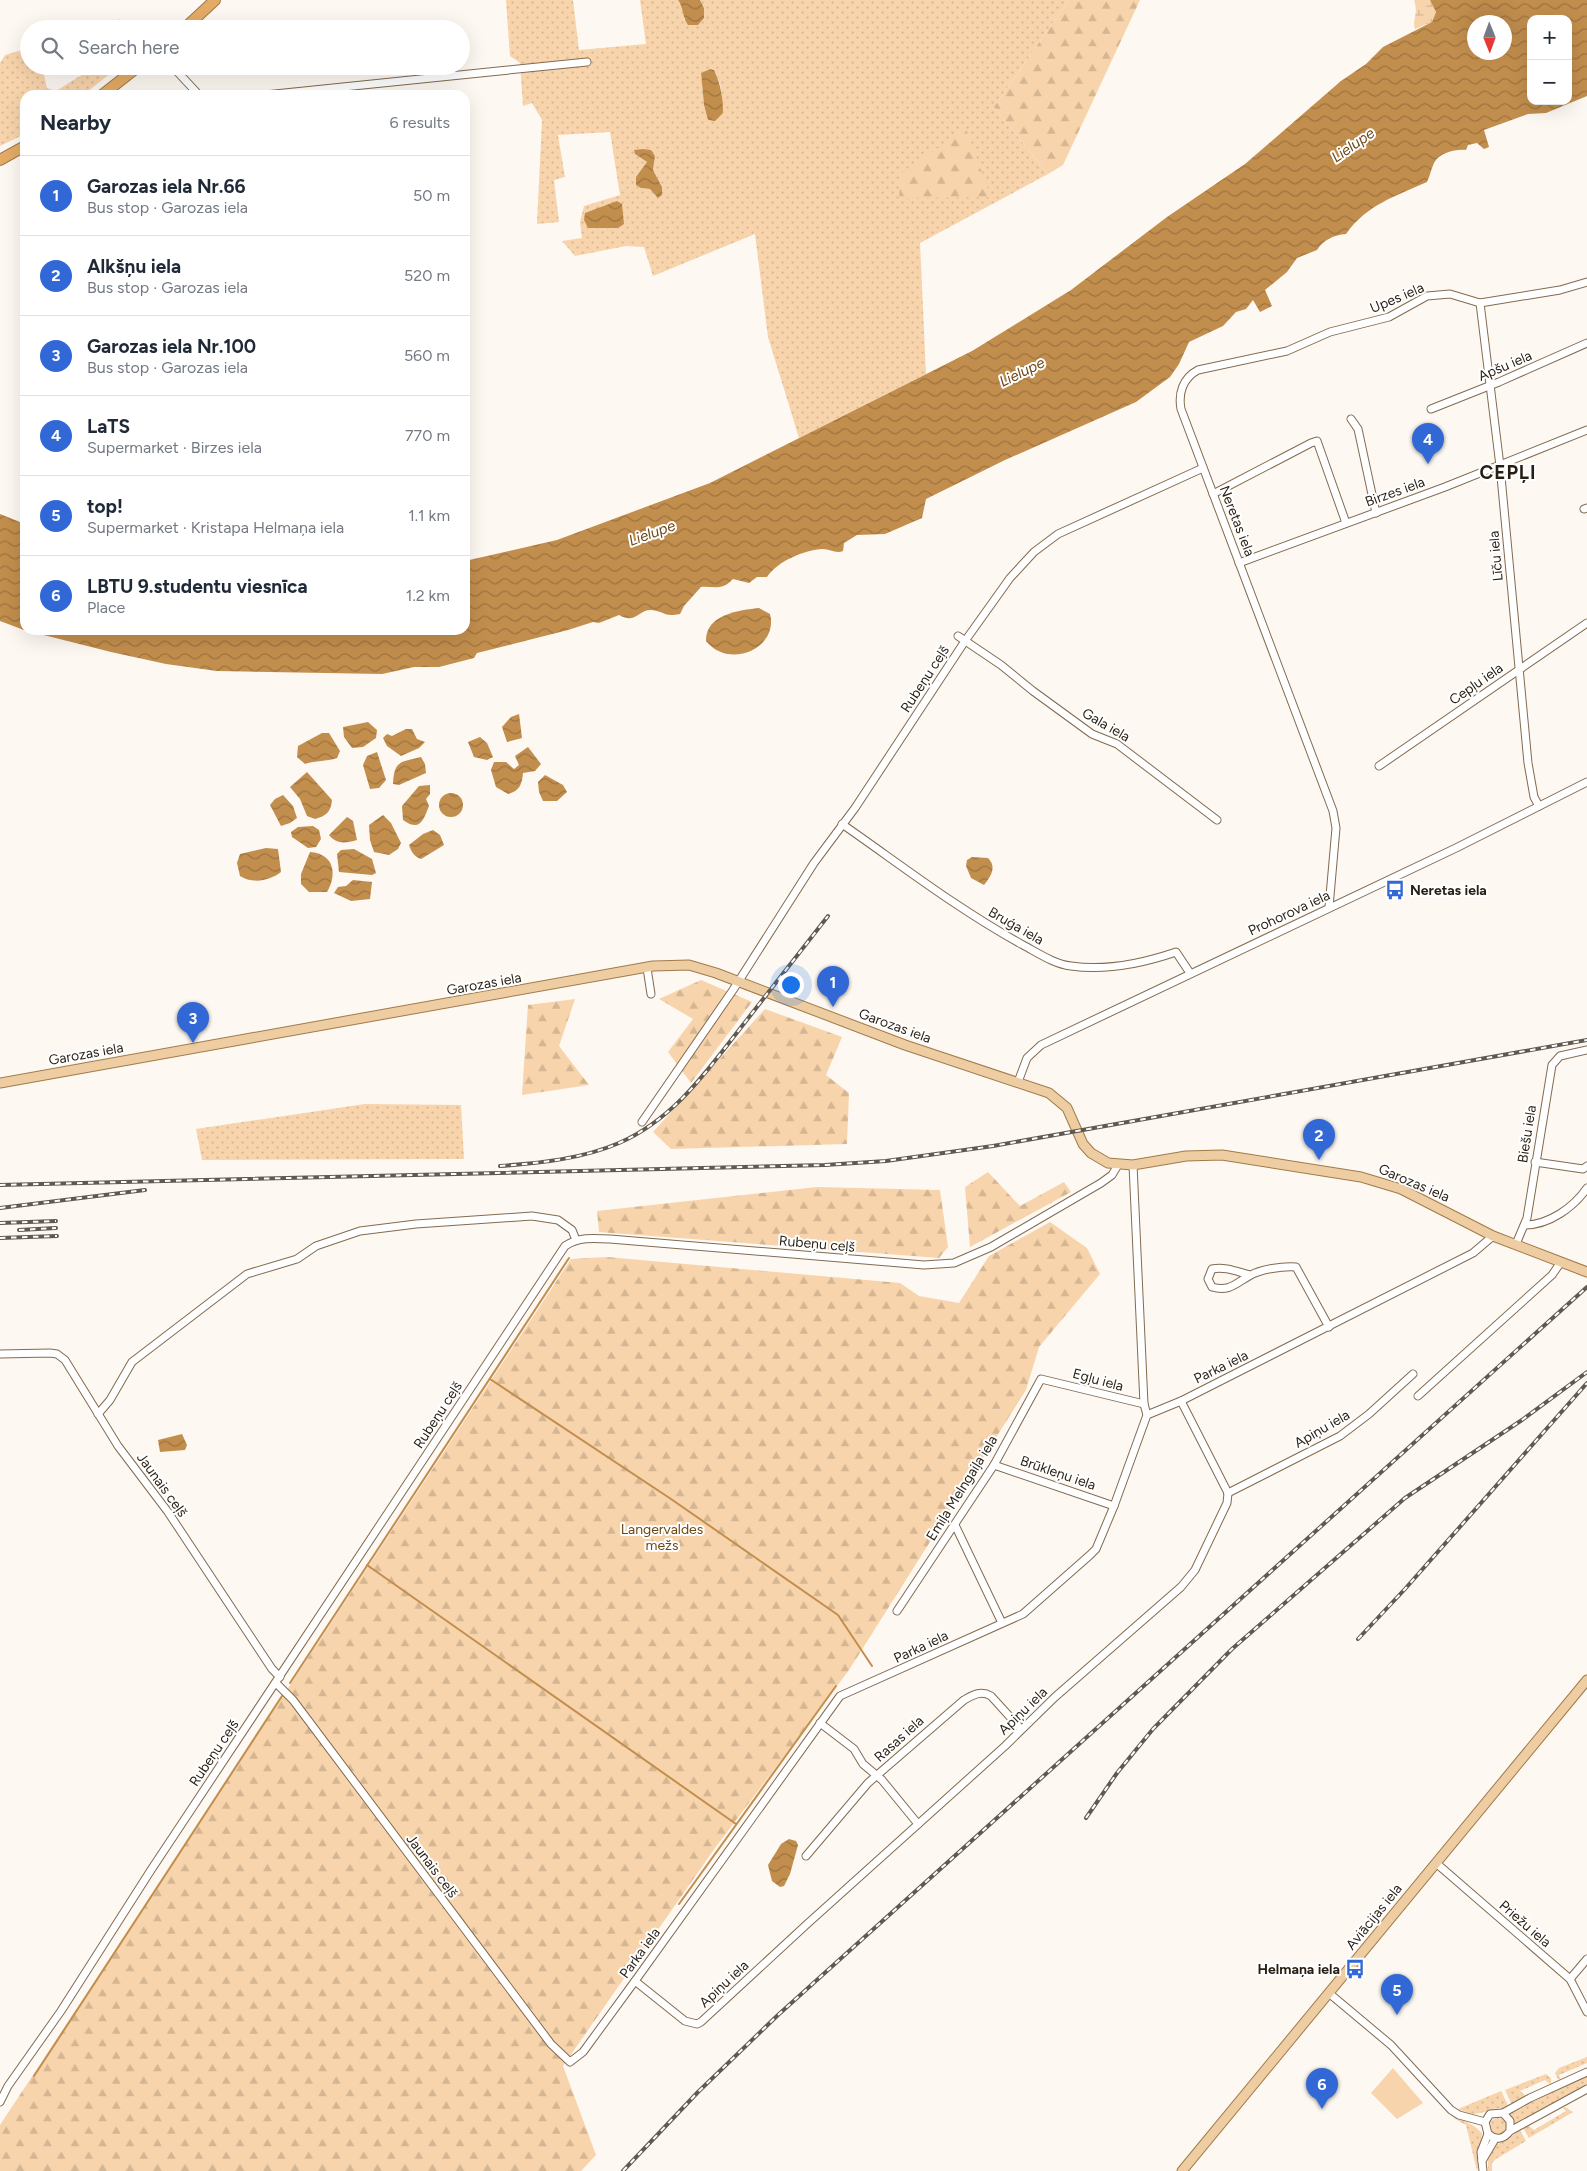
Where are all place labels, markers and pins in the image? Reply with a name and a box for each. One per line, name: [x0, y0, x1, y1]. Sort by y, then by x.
pin: 4: [1412, 423, 1444, 464]
bus stop icon: Neretas iela: [1384, 879, 1406, 901]
place label: Neretas iela: [1410, 882, 1487, 899]
pin: 1: [817, 966, 849, 1007]
pin: 3: [177, 1002, 209, 1043]
pin: 2: [1303, 1119, 1335, 1160]
bus stop icon: Helmaņa iela: [1344, 1958, 1366, 1980]
place label: Helmaņa iela: [1258, 1961, 1340, 1978]
pin: 5: [1381, 1974, 1413, 2015]
pin: 6: [1306, 2068, 1338, 2109]

